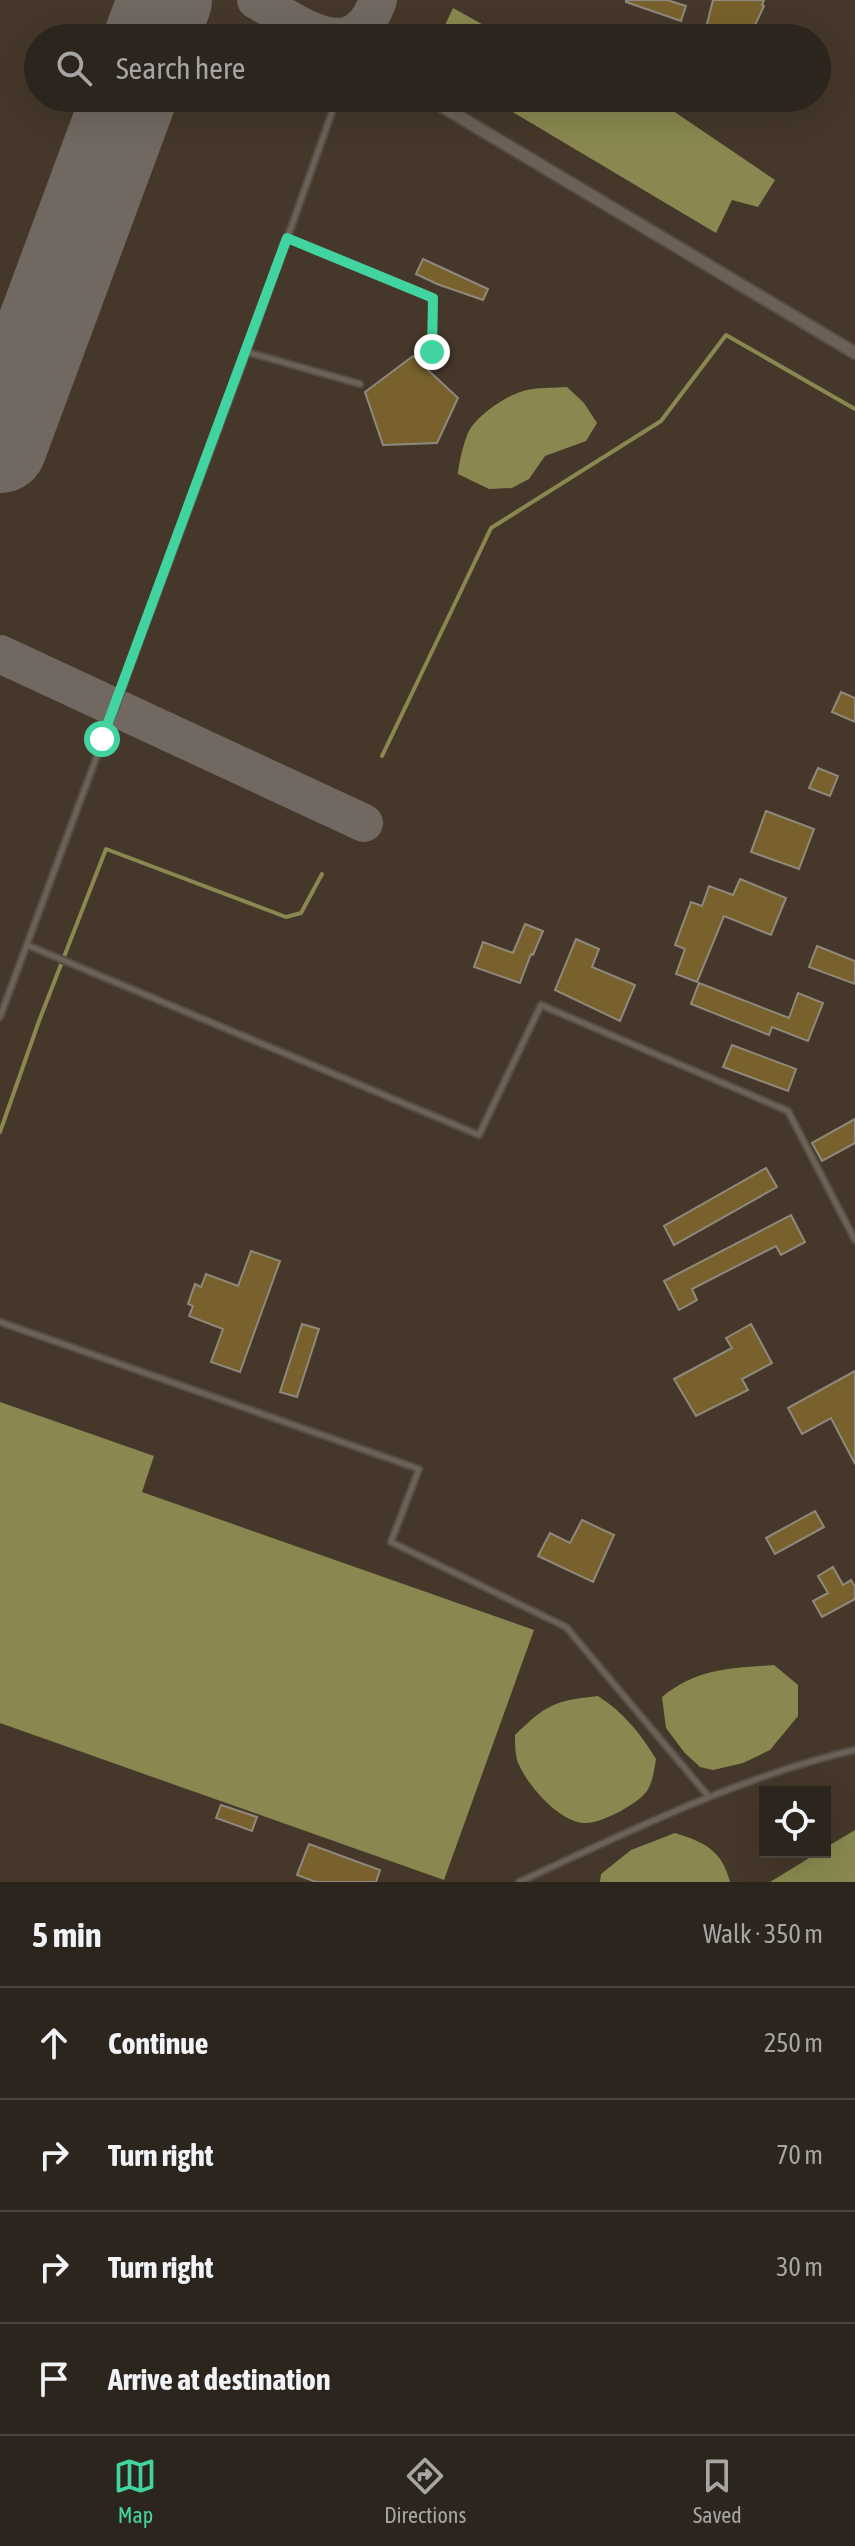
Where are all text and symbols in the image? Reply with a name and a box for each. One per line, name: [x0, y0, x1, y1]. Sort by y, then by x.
search box: [24, 24, 831, 112]
icon: search: [52, 46, 96, 90]
text: Search here: [116, 51, 245, 85]
route end: [414, 334, 450, 370]
route start: [84, 721, 120, 757]
map controls: [759, 1786, 831, 1858]
button: locate: [759, 1786, 831, 1858]
text: 5 min: [32, 1915, 101, 1954]
text: Walk · 350 m: [703, 1919, 823, 1949]
icon: ahead: [32, 2021, 76, 2065]
text: Continue: [108, 2026, 208, 2060]
text: 250 m: [764, 2028, 823, 2058]
icon: right: [32, 2133, 76, 2177]
text: Turn right: [108, 2138, 214, 2172]
text: 70 m: [776, 2140, 823, 2170]
icon: right: [32, 2245, 76, 2289]
text: Turn right: [108, 2250, 214, 2284]
text: 30 m: [776, 2252, 823, 2282]
icon: arrive: [32, 2357, 76, 2401]
text: Arrive at destination: [108, 2362, 330, 2396]
tab: Map: [113, 2454, 157, 2528]
tab: Directions: [384, 2454, 466, 2528]
tab: Saved: [693, 2454, 742, 2528]

